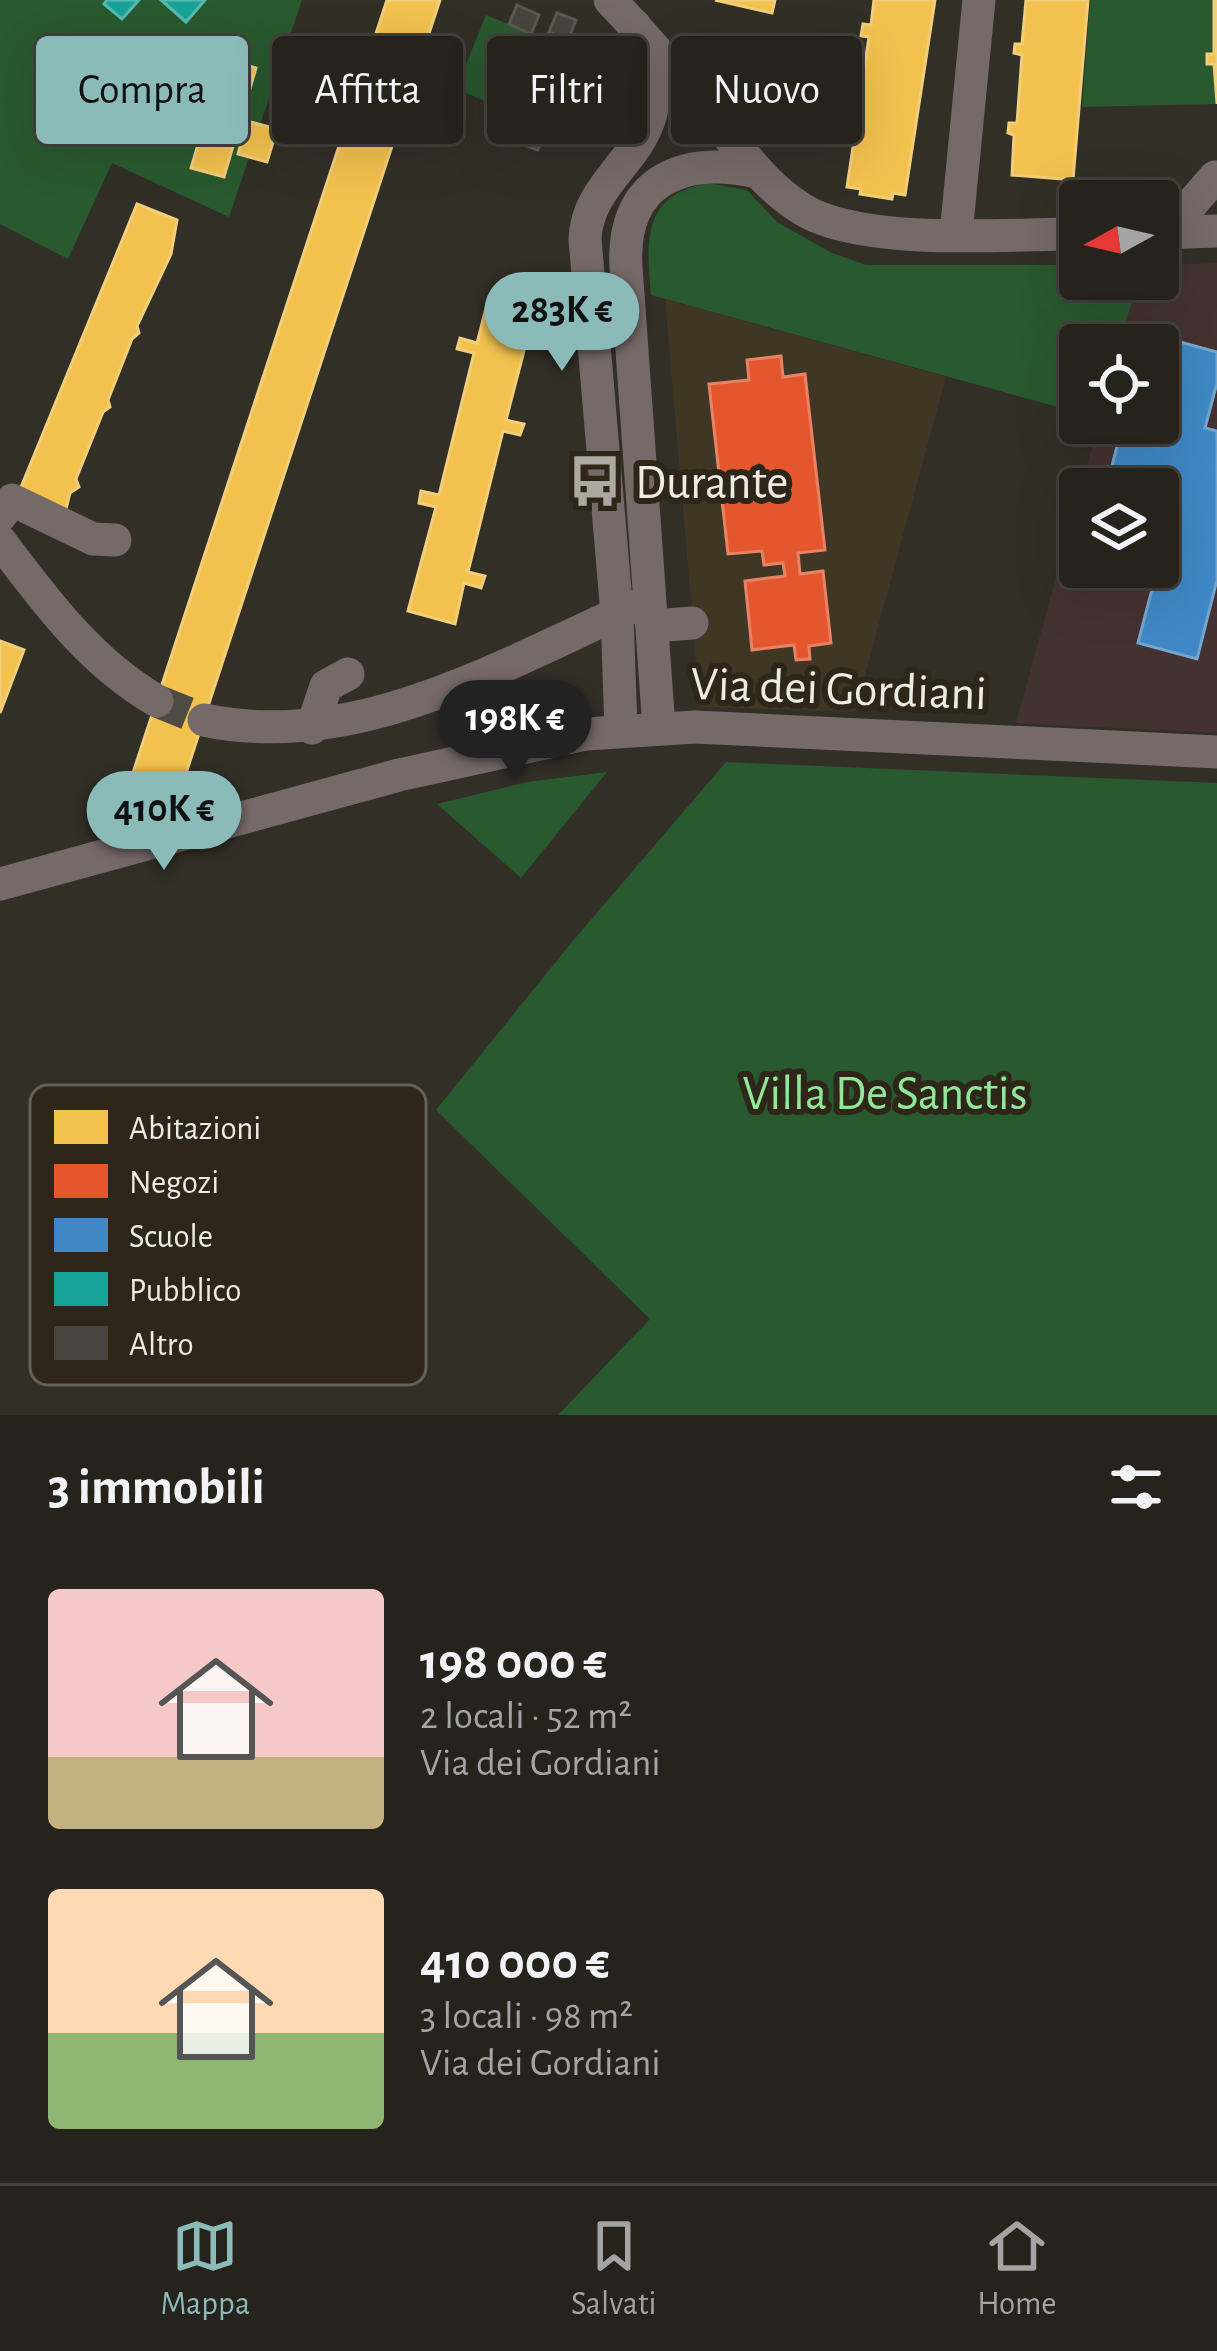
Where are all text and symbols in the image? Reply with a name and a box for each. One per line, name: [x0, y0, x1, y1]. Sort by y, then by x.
chip: Compra: [36, 36, 248, 144]
chip: Affitta: [272, 36, 463, 144]
chip: Filtri: [487, 36, 647, 144]
chip: Nuovo: [671, 36, 862, 144]
north arrow: [1059, 180, 1179, 300]
map controls: [1059, 180, 1179, 588]
pin: 283K €: [464, 272, 660, 374]
text: 283K €: [511, 291, 613, 330]
button: locate: [1059, 324, 1179, 444]
bus stop icon: Durante: [566, 452, 624, 510]
place label: Durante: [635, 460, 788, 508]
button: layers: [1059, 468, 1179, 588]
street label: Via dei Gordiani: [690, 661, 988, 719]
pin: 198K €: [417, 680, 613, 782]
text: 198K €: [466, 699, 564, 738]
pin: 410K €: [66, 771, 262, 873]
text: 410K €: [114, 790, 214, 829]
park label: Villa De Sanctis: [743, 1071, 1027, 1119]
legend: [30, 1085, 426, 1385]
text: Abitazioni: [129, 1113, 261, 1146]
text: Negozi: [129, 1167, 219, 1200]
text: Scuole: [129, 1221, 213, 1254]
text: Pubblico: [129, 1275, 242, 1308]
text: Altro: [129, 1329, 194, 1362]
icon: filters: [1103, 1454, 1169, 1520]
text: 3 immobili: [48, 1462, 265, 1513]
icon: home: [144, 1637, 288, 1781]
text: 198 000 €: [420, 1637, 607, 1688]
text: 2 locali · 52 m²: [420, 1697, 632, 1736]
text: Via dei Gordiani: [420, 1744, 661, 1783]
icon: home: [144, 1937, 288, 2081]
text: 410 000 €: [420, 1937, 610, 1988]
text: 3 locali · 98 m²: [420, 1997, 633, 2036]
text: Via dei Gordiani: [420, 2044, 661, 2083]
tab: Mappa: [160, 2213, 250, 2325]
tab: Salvati: [571, 2213, 656, 2325]
tab: Home: [977, 2213, 1057, 2325]

